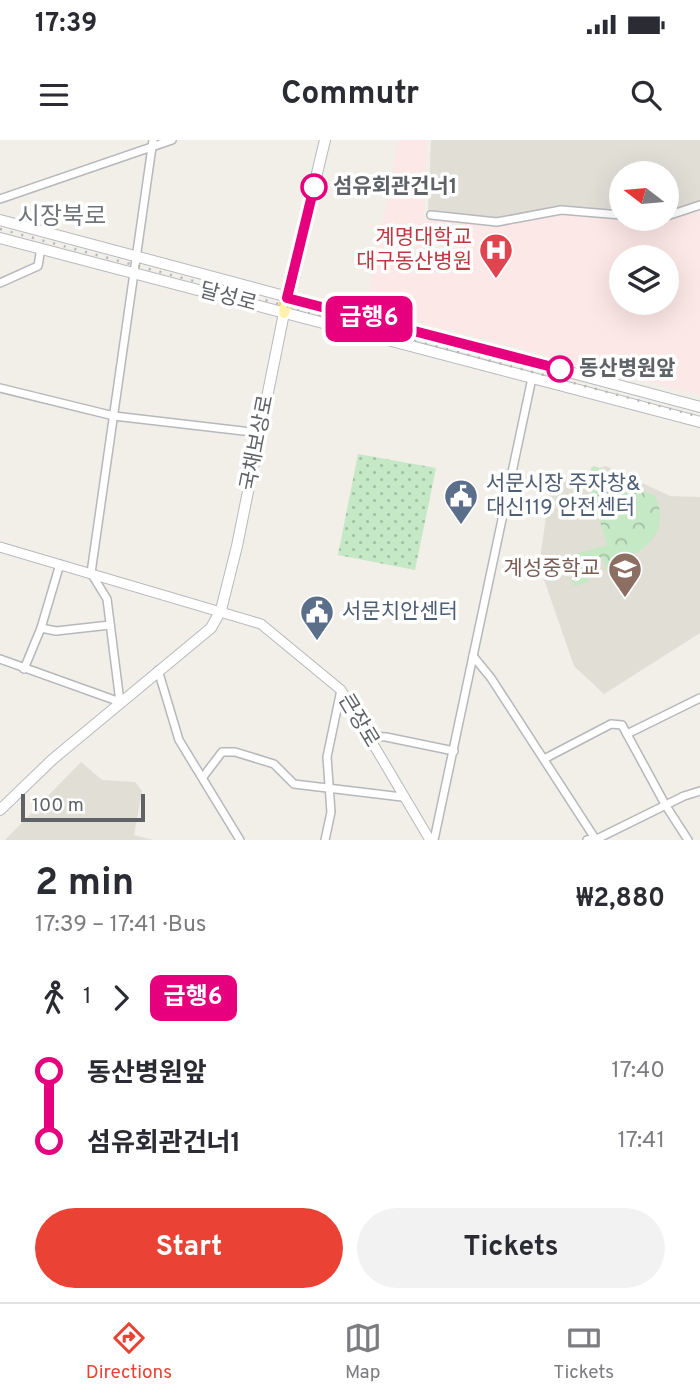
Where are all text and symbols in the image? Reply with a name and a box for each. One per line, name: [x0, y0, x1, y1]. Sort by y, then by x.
text: 17:39: [35, 8, 97, 41]
text: Commutr: [281, 75, 419, 115]
icon: menu: [35, 76, 73, 114]
icon: search: [627, 76, 665, 114]
north arrow: [609, 161, 679, 231]
map controls: [609, 161, 679, 315]
marker: 섬유회관건너1: [301, 174, 327, 200]
place label: 섬유회관건너1: [333, 174, 457, 201]
district label: 시장북로: [18, 203, 106, 233]
place label: 계명대학교 대구동산병원: [356, 225, 472, 276]
hospital icon: 계명대학교 대구동산병원: [477, 231, 515, 280]
button: layers: [609, 245, 679, 315]
street label: 달성로: [197, 277, 259, 319]
line badge: 급행6: [329, 296, 409, 342]
text: 급행6: [340, 304, 398, 334]
marker: 동산병원앞: [547, 356, 573, 382]
place label: 동산병원앞: [579, 356, 676, 383]
street label: 국채보상로: [236, 393, 280, 493]
place label: 서문시장 주자창& 대신119 안전센터: [486, 471, 640, 522]
public building icon: 서문시장 주자창& 대신119 안전센터: [442, 477, 480, 526]
school or university icon: 계성중학교: [606, 550, 644, 599]
place label: 계성중학교: [503, 556, 600, 583]
public building icon: 서문치안센터: [298, 593, 336, 642]
place label: 서문치안센터: [342, 599, 458, 626]
street label: 큰장로: [332, 689, 384, 753]
scale bar: [21, 791, 145, 823]
text: 100 m: [32, 794, 84, 818]
text: 2 min: [35, 860, 134, 909]
text: ₩2,880: [576, 883, 665, 916]
text: 17:39 – 17:41 · Bus: [35, 911, 207, 940]
icon: walk: [35, 979, 73, 1017]
icon: forward: [102, 979, 140, 1017]
text: 1: [83, 983, 92, 1012]
text: 급행6: [164, 983, 223, 1013]
text: 17:40: [611, 1057, 665, 1086]
text: 동산병원앞: [87, 1058, 207, 1091]
text: 17:41: [617, 1127, 665, 1156]
text: 섬유회관건너1: [87, 1128, 241, 1161]
button: Start: [35, 1208, 343, 1288]
button: Tickets: [357, 1208, 665, 1288]
tab: Directions: [86, 1319, 172, 1385]
tab: Map: [344, 1319, 382, 1385]
tab: Tickets: [553, 1319, 614, 1385]

